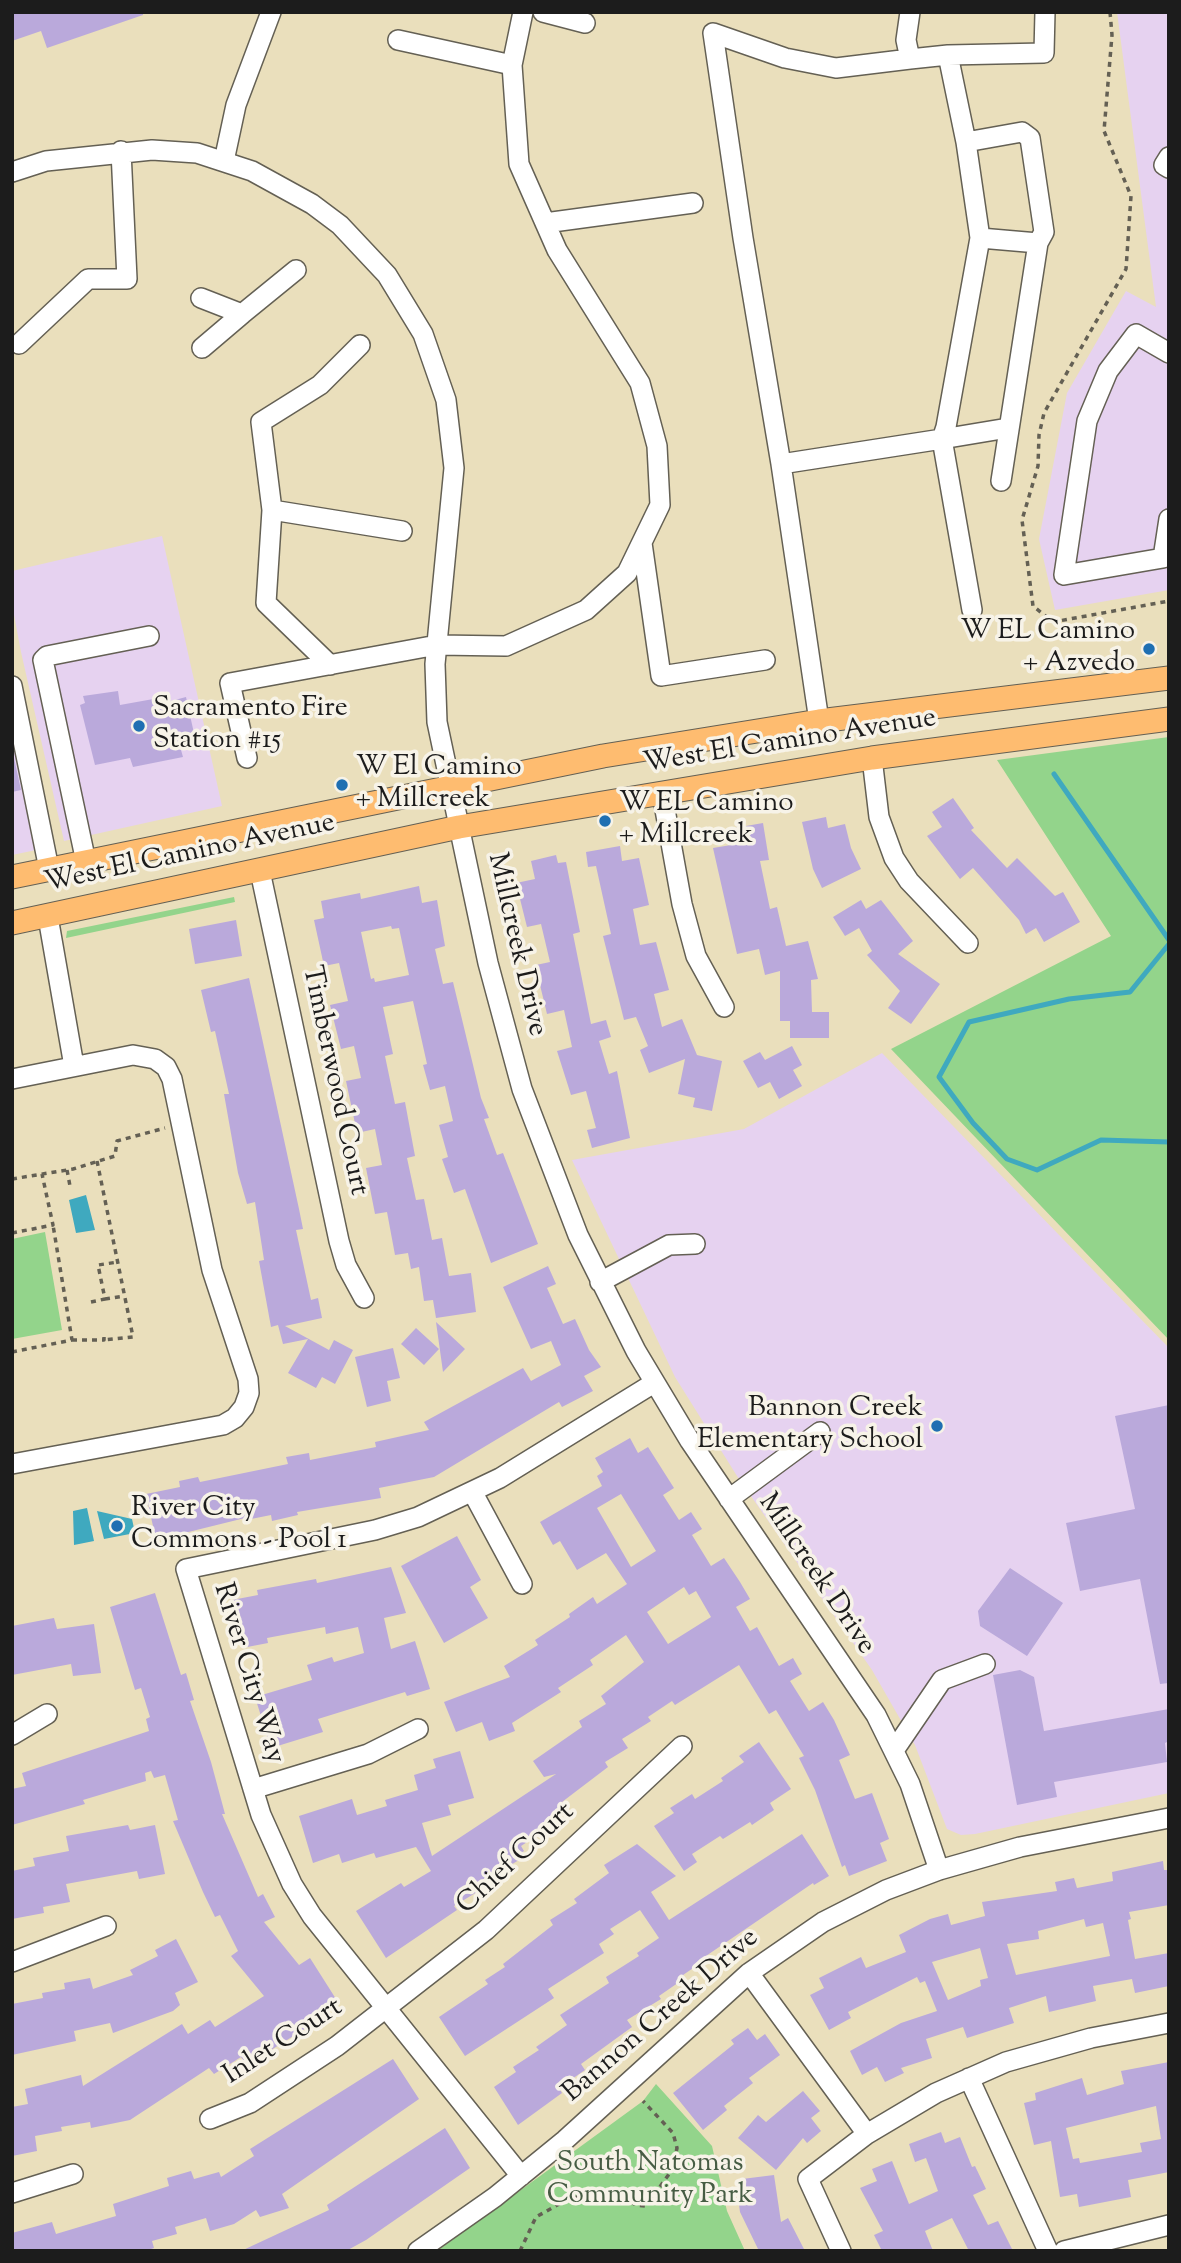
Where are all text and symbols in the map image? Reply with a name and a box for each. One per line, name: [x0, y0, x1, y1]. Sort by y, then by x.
place label: W EL Camino + Azvedo: [960, 616, 1135, 682]
marker: W EL Camino + Azvedo: [1141, 641, 1157, 657]
place label: Sacramento Fire Station #15: [153, 693, 348, 759]
street label: West El Camino Avenue: [641, 703, 939, 783]
marker: Sacramento Fire Station #15: [131, 718, 147, 734]
place label: W El Camino + Millcreek: [356, 752, 522, 818]
marker: W El Camino + Millcreek: [334, 777, 350, 793]
place label: W EL Camino + Millcreek: [619, 788, 794, 854]
street label: West El Camino Avenue: [42, 808, 338, 902]
marker: W EL Camino + Millcreek: [597, 813, 613, 829]
street label: Millcreek Drive: [478, 850, 552, 1040]
street label: Timberwood Court: [292, 963, 374, 1199]
place label: Bannon Creek Elementary School: [697, 1393, 923, 1459]
marker: Bannon Creek Elementary School: [929, 1418, 945, 1434]
street label: Millcreek Drive: [749, 1488, 881, 1662]
place label: River City Commons - Pool 1: [131, 1493, 347, 1559]
marker: River City Commons - Pool 1: [109, 1518, 125, 1534]
street label: River City Way: [204, 1580, 290, 1768]
street label: Chief Court: [451, 1797, 583, 1923]
street label: Bannon Creek Drive: [557, 1923, 767, 2111]
street label: Inlet Court: [218, 1992, 350, 2094]
park label: South Natomas Community Park: [547, 2148, 753, 2214]

